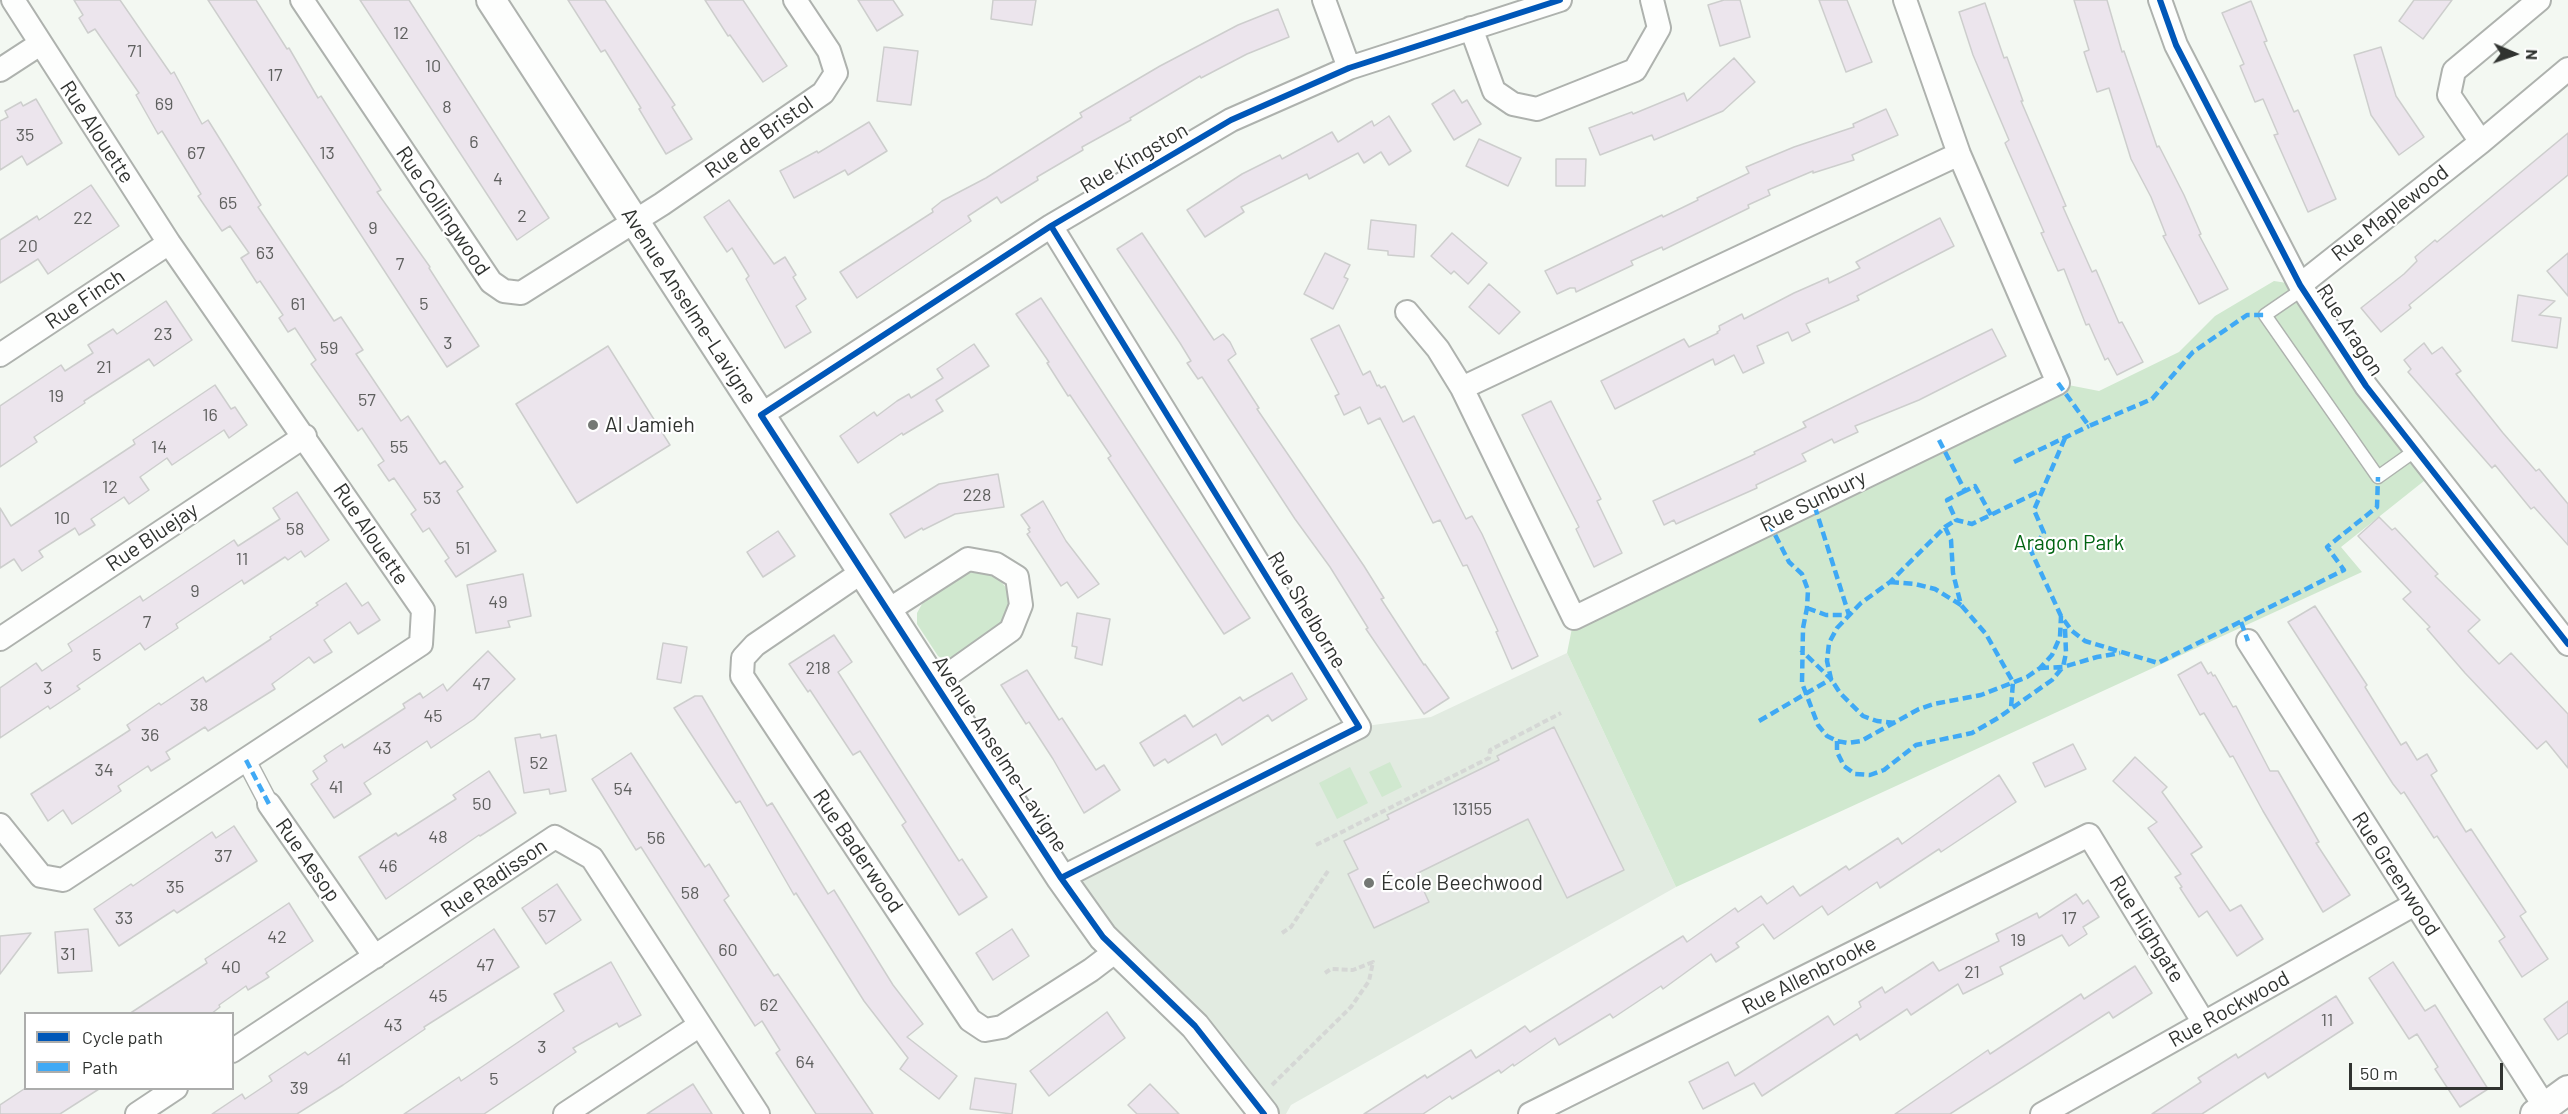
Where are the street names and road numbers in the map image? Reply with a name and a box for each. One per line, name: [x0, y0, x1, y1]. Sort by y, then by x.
street label: Rue Alouette: [55, 76, 139, 188]
street label: Rue de Bristol: [700, 90, 818, 184]
street label: Rue Kingston: [1076, 117, 1192, 199]
street label: Rue Collingwood: [391, 142, 495, 280]
street label: Rue Maplewood: [2326, 159, 2454, 267]
street label: Avenue Anselme-Lavigne: [616, 203, 762, 409]
street label: Rue Finch: [41, 263, 129, 335]
street label: Rue Aragon: [2311, 279, 2389, 381]
street label: Rue Sunbury: [1756, 464, 1870, 538]
street label: Rue Alouette: [328, 478, 414, 590]
street label: Rue Bluejay: [101, 497, 203, 577]
street label: Rue Shelborne: [1262, 547, 1352, 673]
street label: Avenue Anselme-Lavigne: [927, 651, 1073, 857]
street label: Rue Baderwood: [807, 785, 909, 917]
street label: Rue Greenwood: [2347, 807, 2445, 941]
street label: Rue Aesop: [270, 813, 346, 907]
street label: Rue Radisson: [436, 833, 552, 923]
street label: Rue Highgate: [2104, 871, 2190, 987]
street label: Rue Allenbrooke: [1738, 930, 1880, 1020]
street label: Rue Rockwood: [2164, 965, 2294, 1053]

